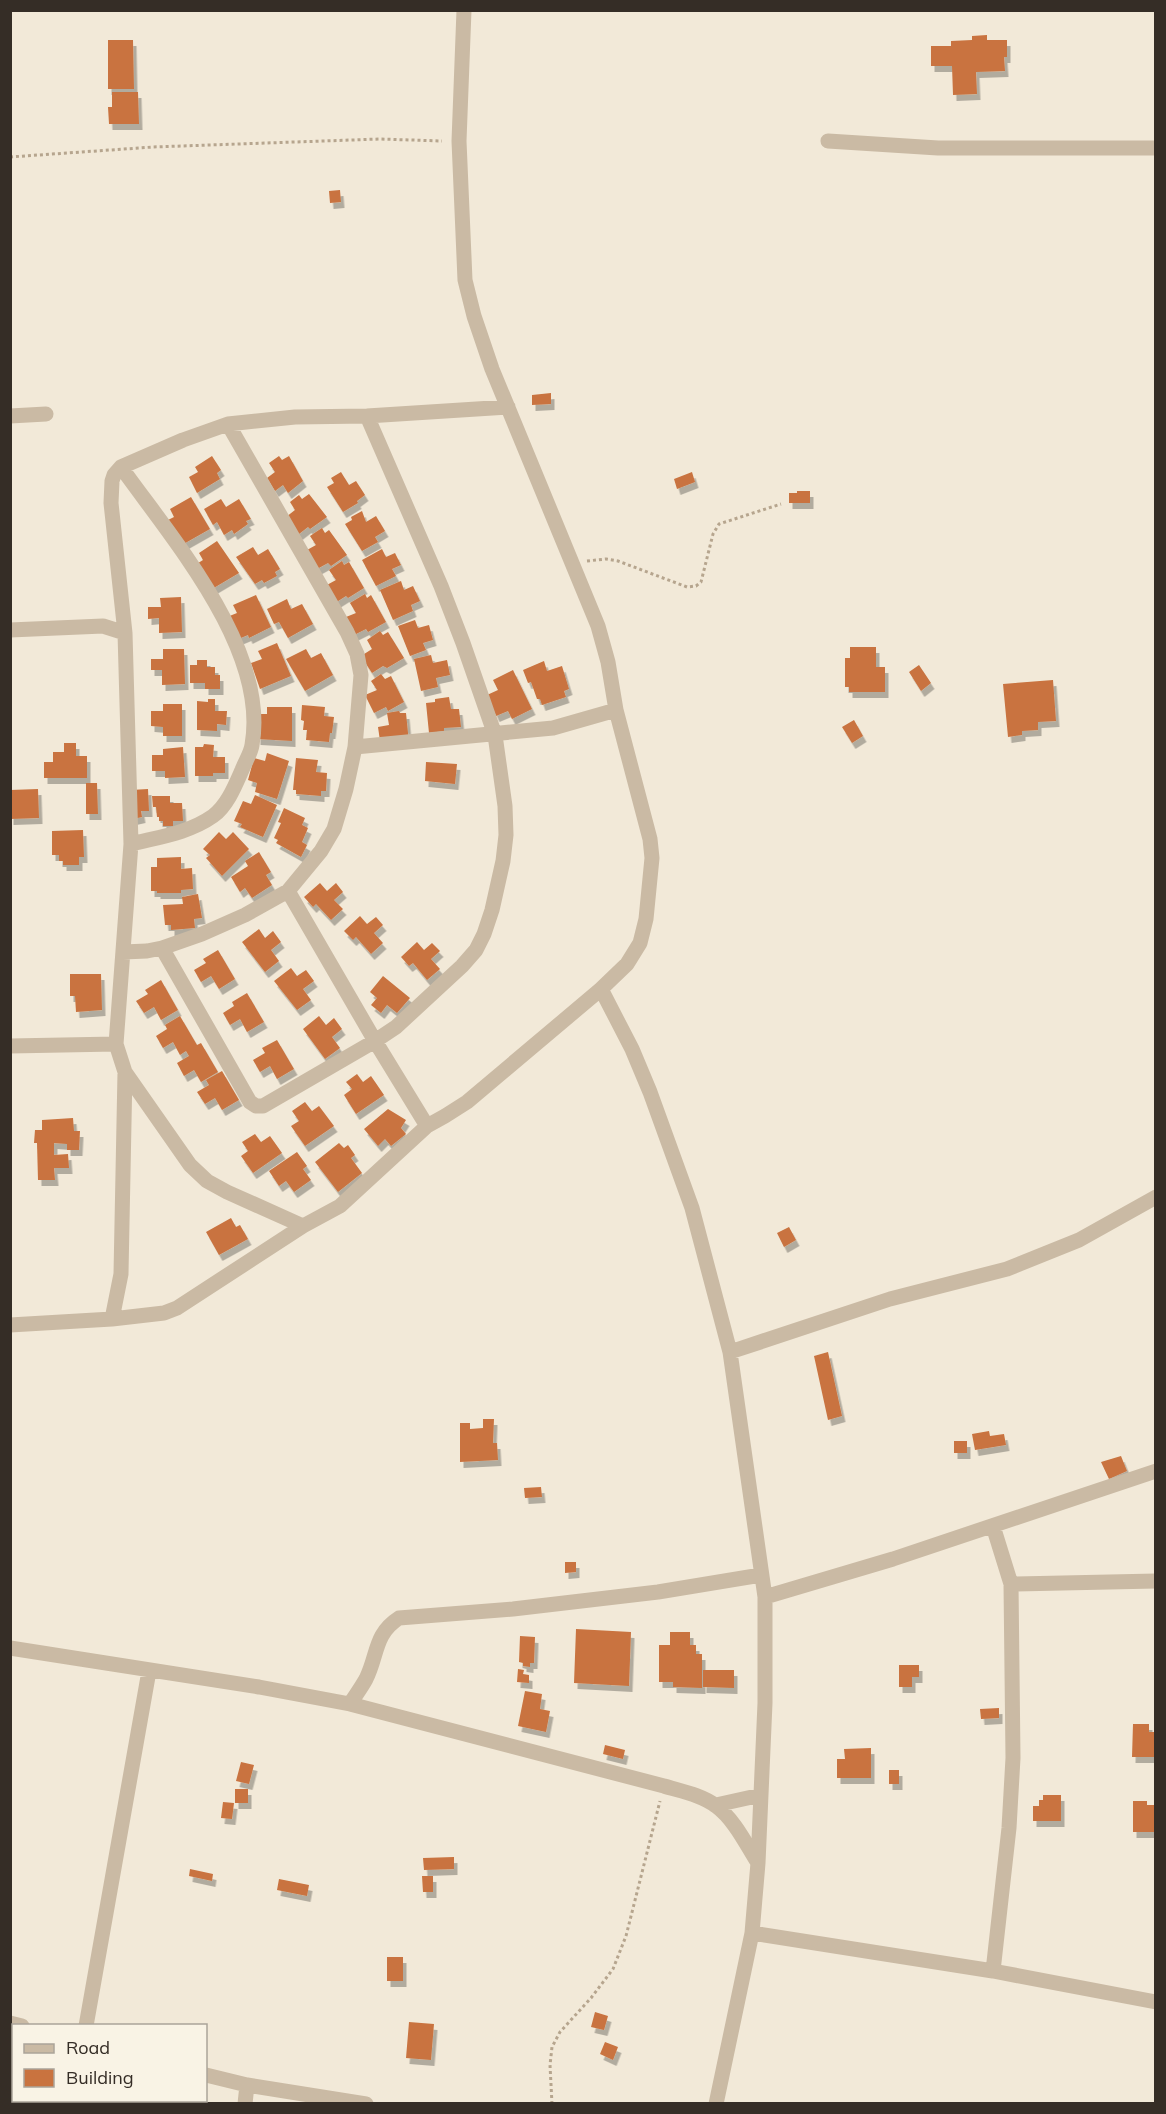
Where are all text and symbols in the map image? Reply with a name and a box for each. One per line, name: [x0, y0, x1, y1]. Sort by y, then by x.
legend: [12, 2024, 207, 2102]
text: Road: [66, 2036, 110, 2059]
text: Building: [66, 2066, 134, 2089]

